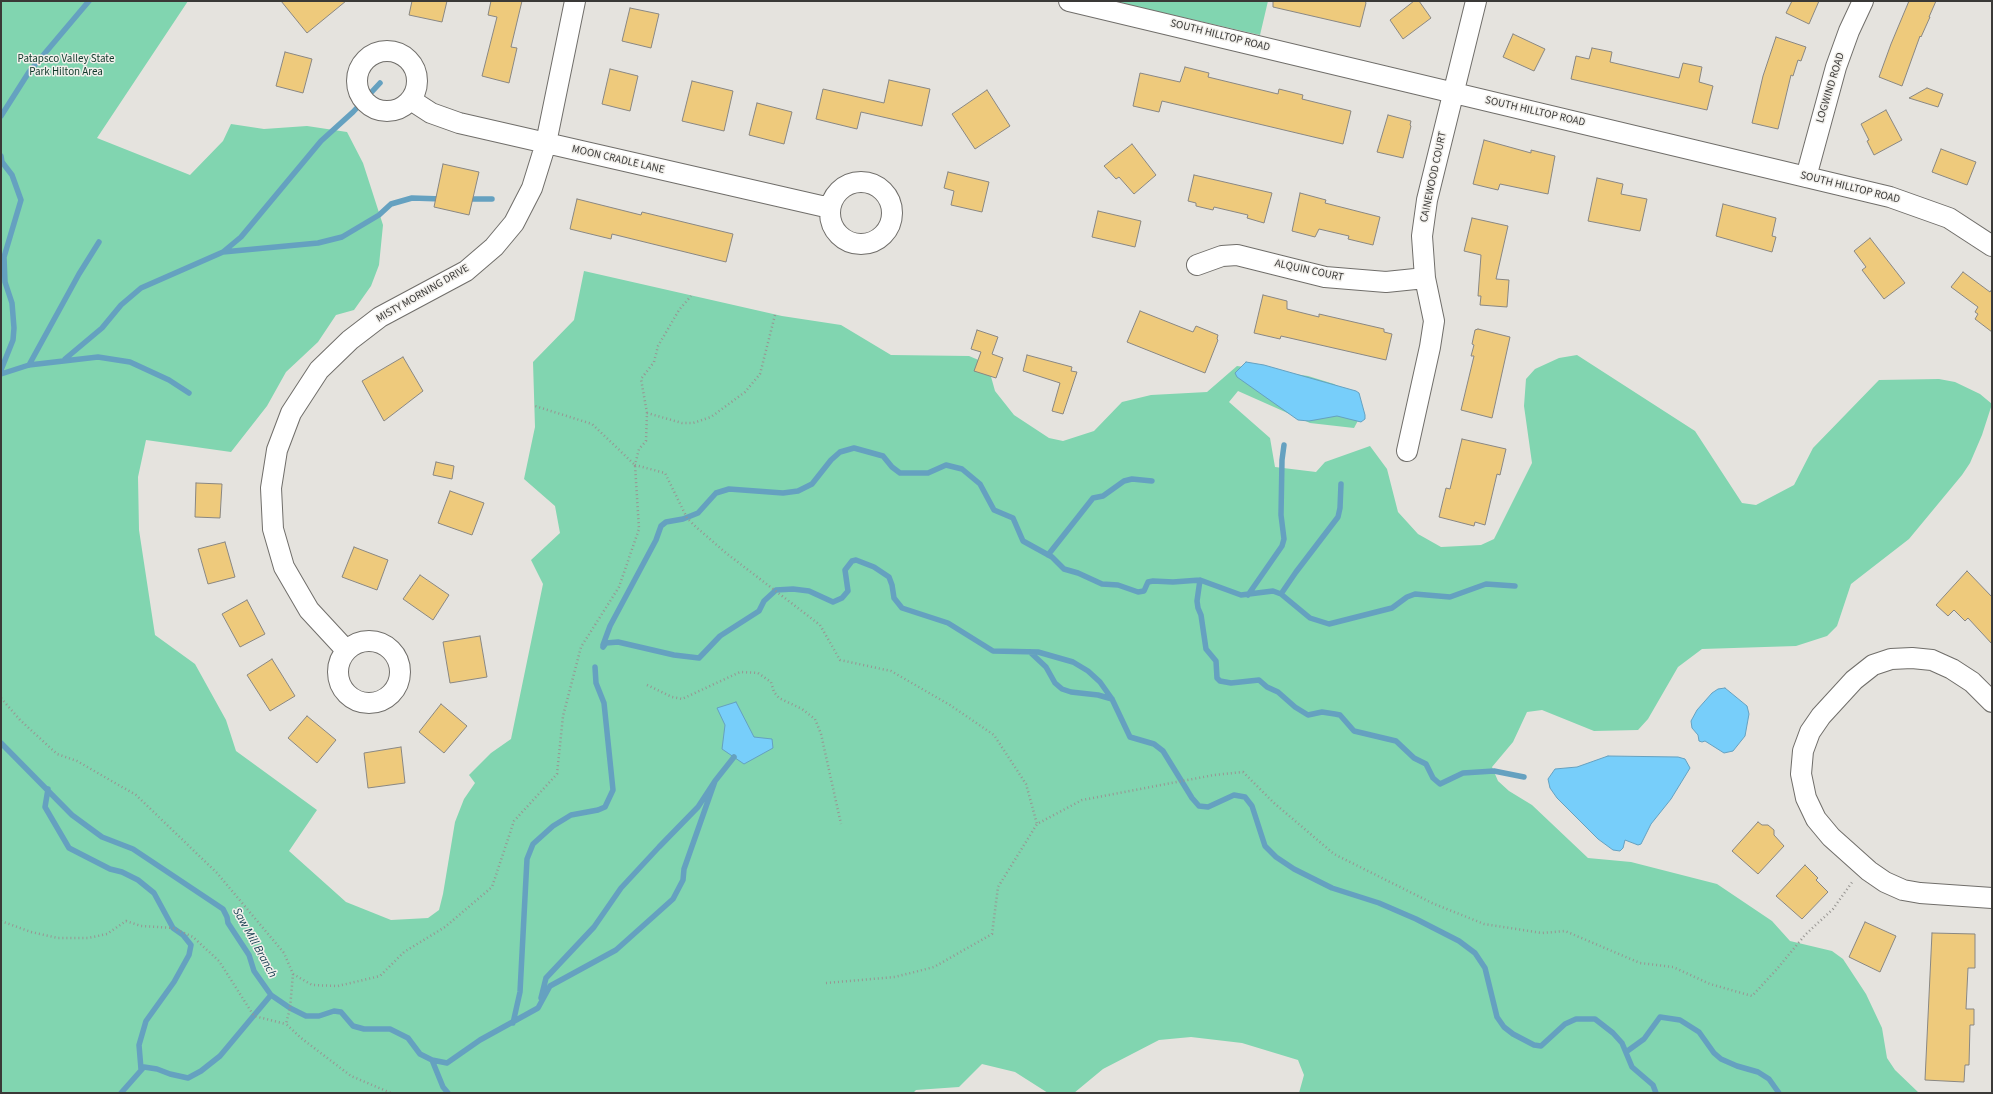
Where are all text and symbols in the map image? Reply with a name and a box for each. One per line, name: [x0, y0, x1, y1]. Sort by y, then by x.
street label: SOUTH HILLTOP ROAD: [1169, 17, 1271, 55]
street label: LOGWIND ROAD: [1814, 51, 1848, 125]
park label: Patapsco Valley State Park Hilton Area: [18, 53, 114, 79]
street label: SOUTH HILLTOP ROAD: [1484, 94, 1586, 130]
street label: CAINEWOOD COURT: [1418, 130, 1450, 224]
street label: MOON CRADLE LANE: [570, 143, 666, 177]
street label: SOUTH HILLTOP ROAD: [1799, 169, 1901, 207]
street label: ALQUIN COURT: [1273, 257, 1345, 285]
street label: MISTY MORNING DRIVE: [374, 262, 472, 326]
water label: Saw Mill Branch: [229, 905, 279, 981]

